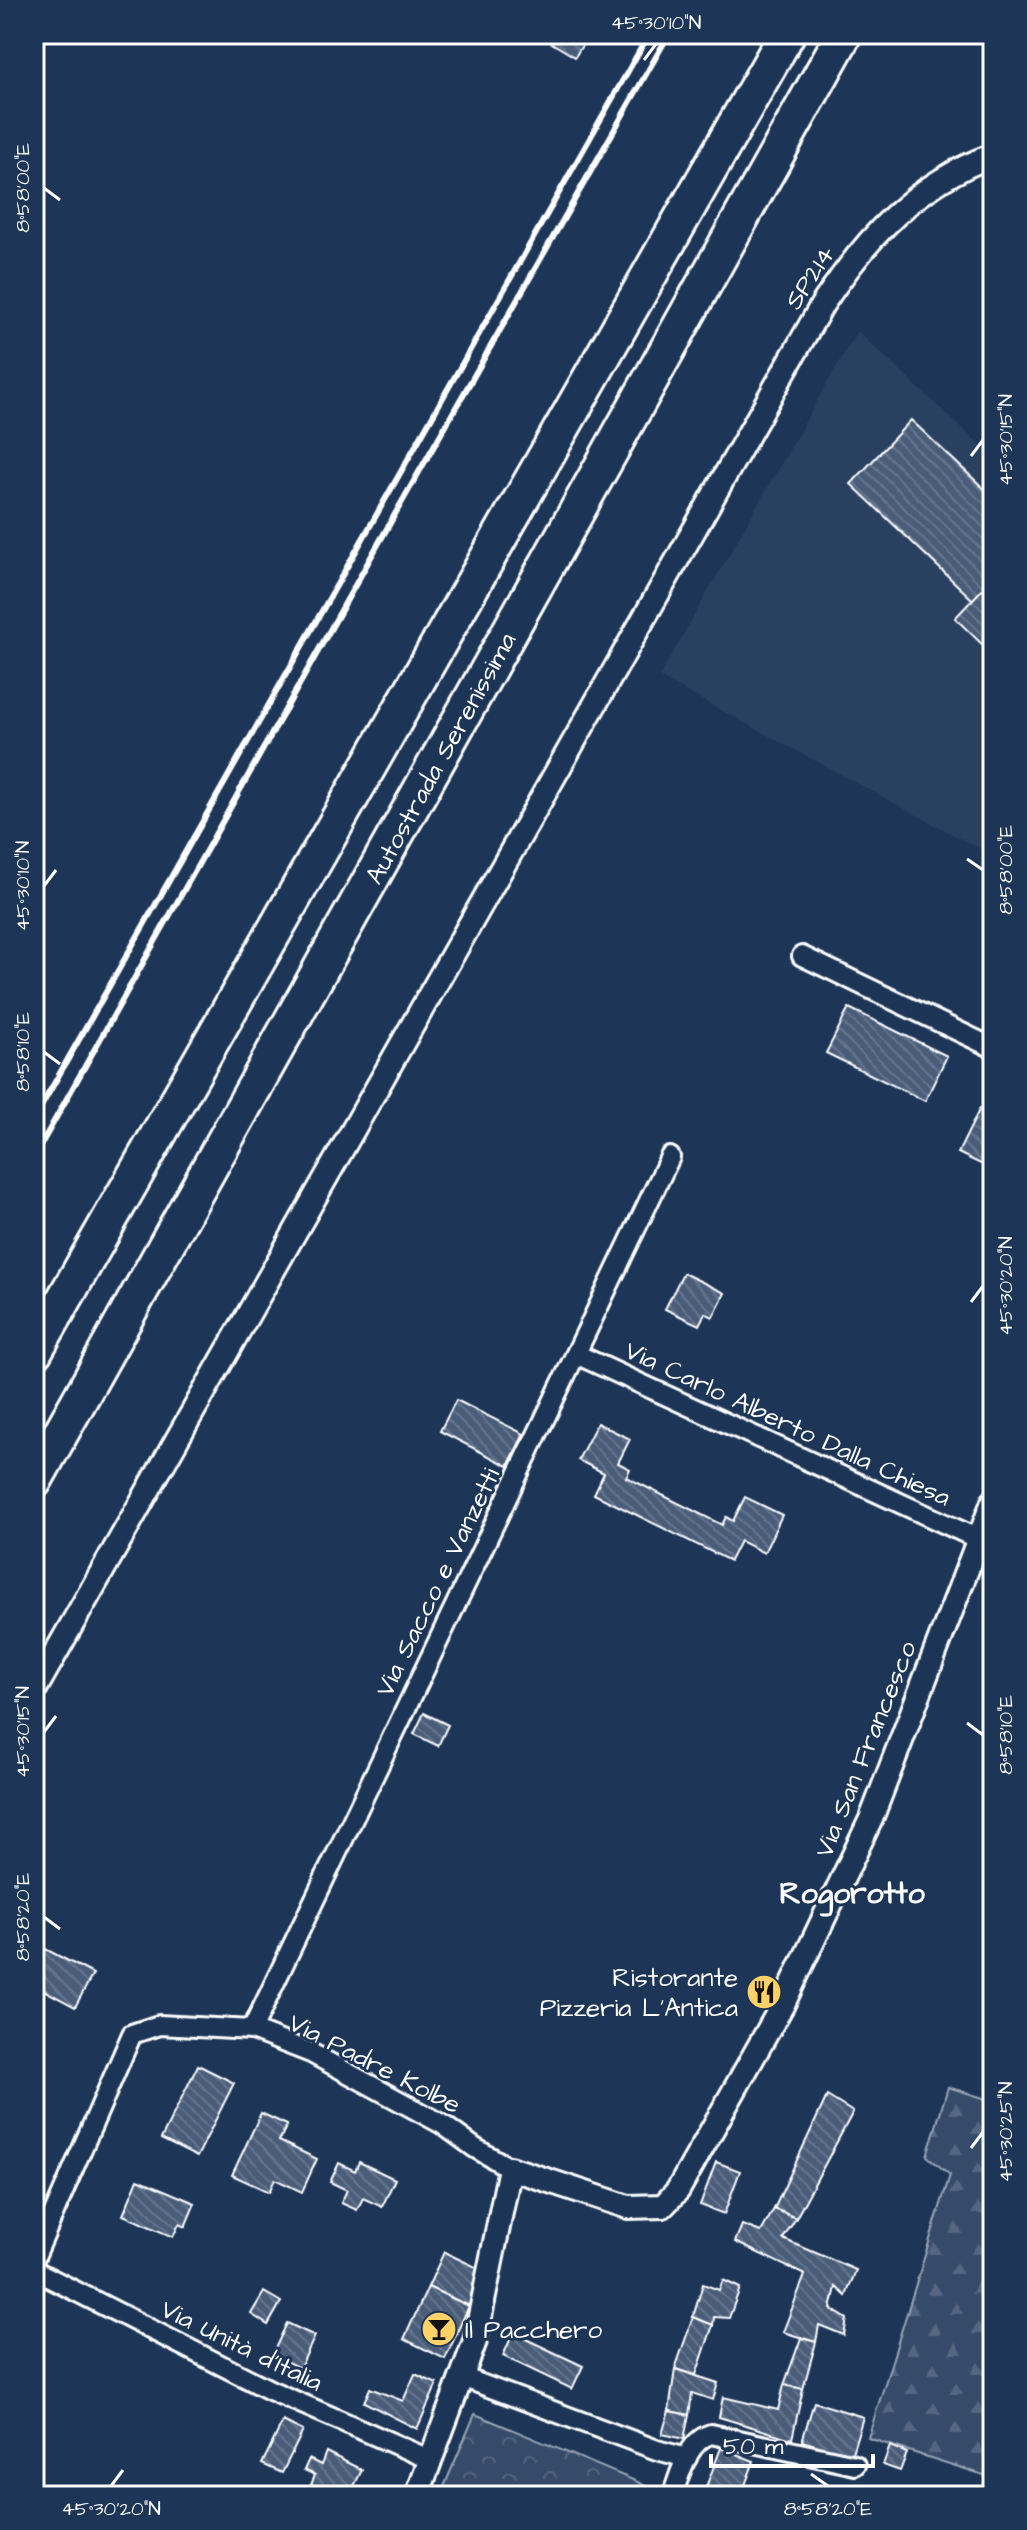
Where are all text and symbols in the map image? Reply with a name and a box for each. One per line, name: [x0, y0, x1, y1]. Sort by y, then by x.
text: 45°30'10"N: [611, 9, 701, 37]
text: 8°58'00"E: [9, 143, 37, 233]
street label: SP214: [776, 238, 844, 316]
text: 45°30'15"N: [992, 394, 1020, 486]
street label: Autostrada Serenissima: [357, 626, 525, 891]
text: 8°58'00"E: [992, 825, 1020, 915]
text: 45°30'10"N: [9, 841, 37, 931]
text: 8°58'10"E: [9, 1012, 37, 1092]
text: 45°30'20"N: [992, 1236, 1020, 1336]
street label: Via Carlo Alberto Dalla Chiesa: [619, 1332, 956, 1515]
street label: Via Sacco e Vanzetti: [367, 1462, 509, 1703]
street label: Via San Francesco: [806, 1635, 926, 1863]
text: 45°30'15"N: [9, 1686, 37, 1778]
text: 8°58'10"E: [992, 1695, 1020, 1775]
text: 8°58'20"E: [9, 1873, 37, 1961]
district label: Rogorotto: [779, 1873, 925, 1917]
place label: Ristorante Pizzeria L'Antica: [540, 1960, 738, 2026]
restaurant icon: Ristorante Pizzeria L'Antica: [745, 1973, 783, 2011]
street label: Via Padre Kolbe: [282, 2005, 467, 2123]
text: 45°30'25"N: [992, 2081, 1020, 2183]
street label: Via Unità d'Italia: [155, 2291, 329, 2401]
bar icon: Il Pacchero: [420, 2310, 458, 2348]
place label: Il Pacchero: [465, 2312, 602, 2348]
scale bar: [711, 2418, 873, 2468]
text: 50 m: [723, 2430, 784, 2464]
text: 45°30'20"N: [61, 2495, 161, 2523]
text: 8°58'20"E: [784, 2495, 872, 2523]

